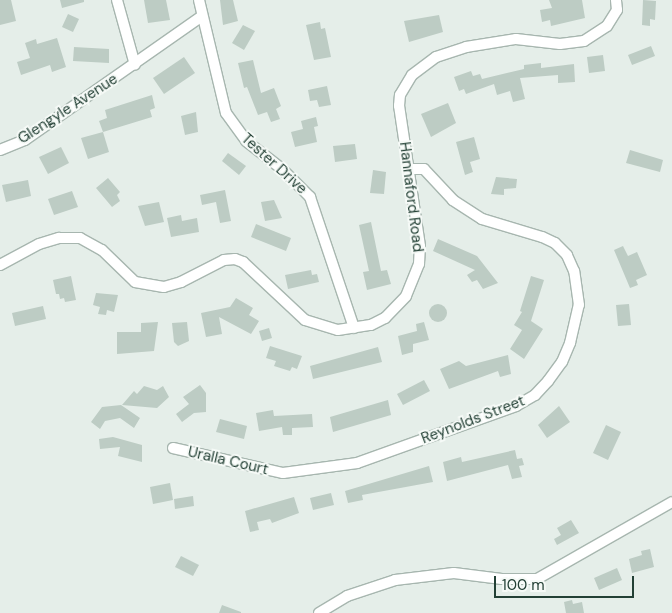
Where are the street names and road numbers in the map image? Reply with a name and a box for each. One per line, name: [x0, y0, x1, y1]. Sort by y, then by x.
street label: Glengyle Avenue: [15, 70, 121, 148]
street label: Tester Drive: [237, 130, 311, 198]
street label: Hannaford Road: [395, 141, 427, 253]
street label: Reynolds Street: [419, 392, 527, 448]
street label: Uralla Court: [186, 443, 270, 479]

